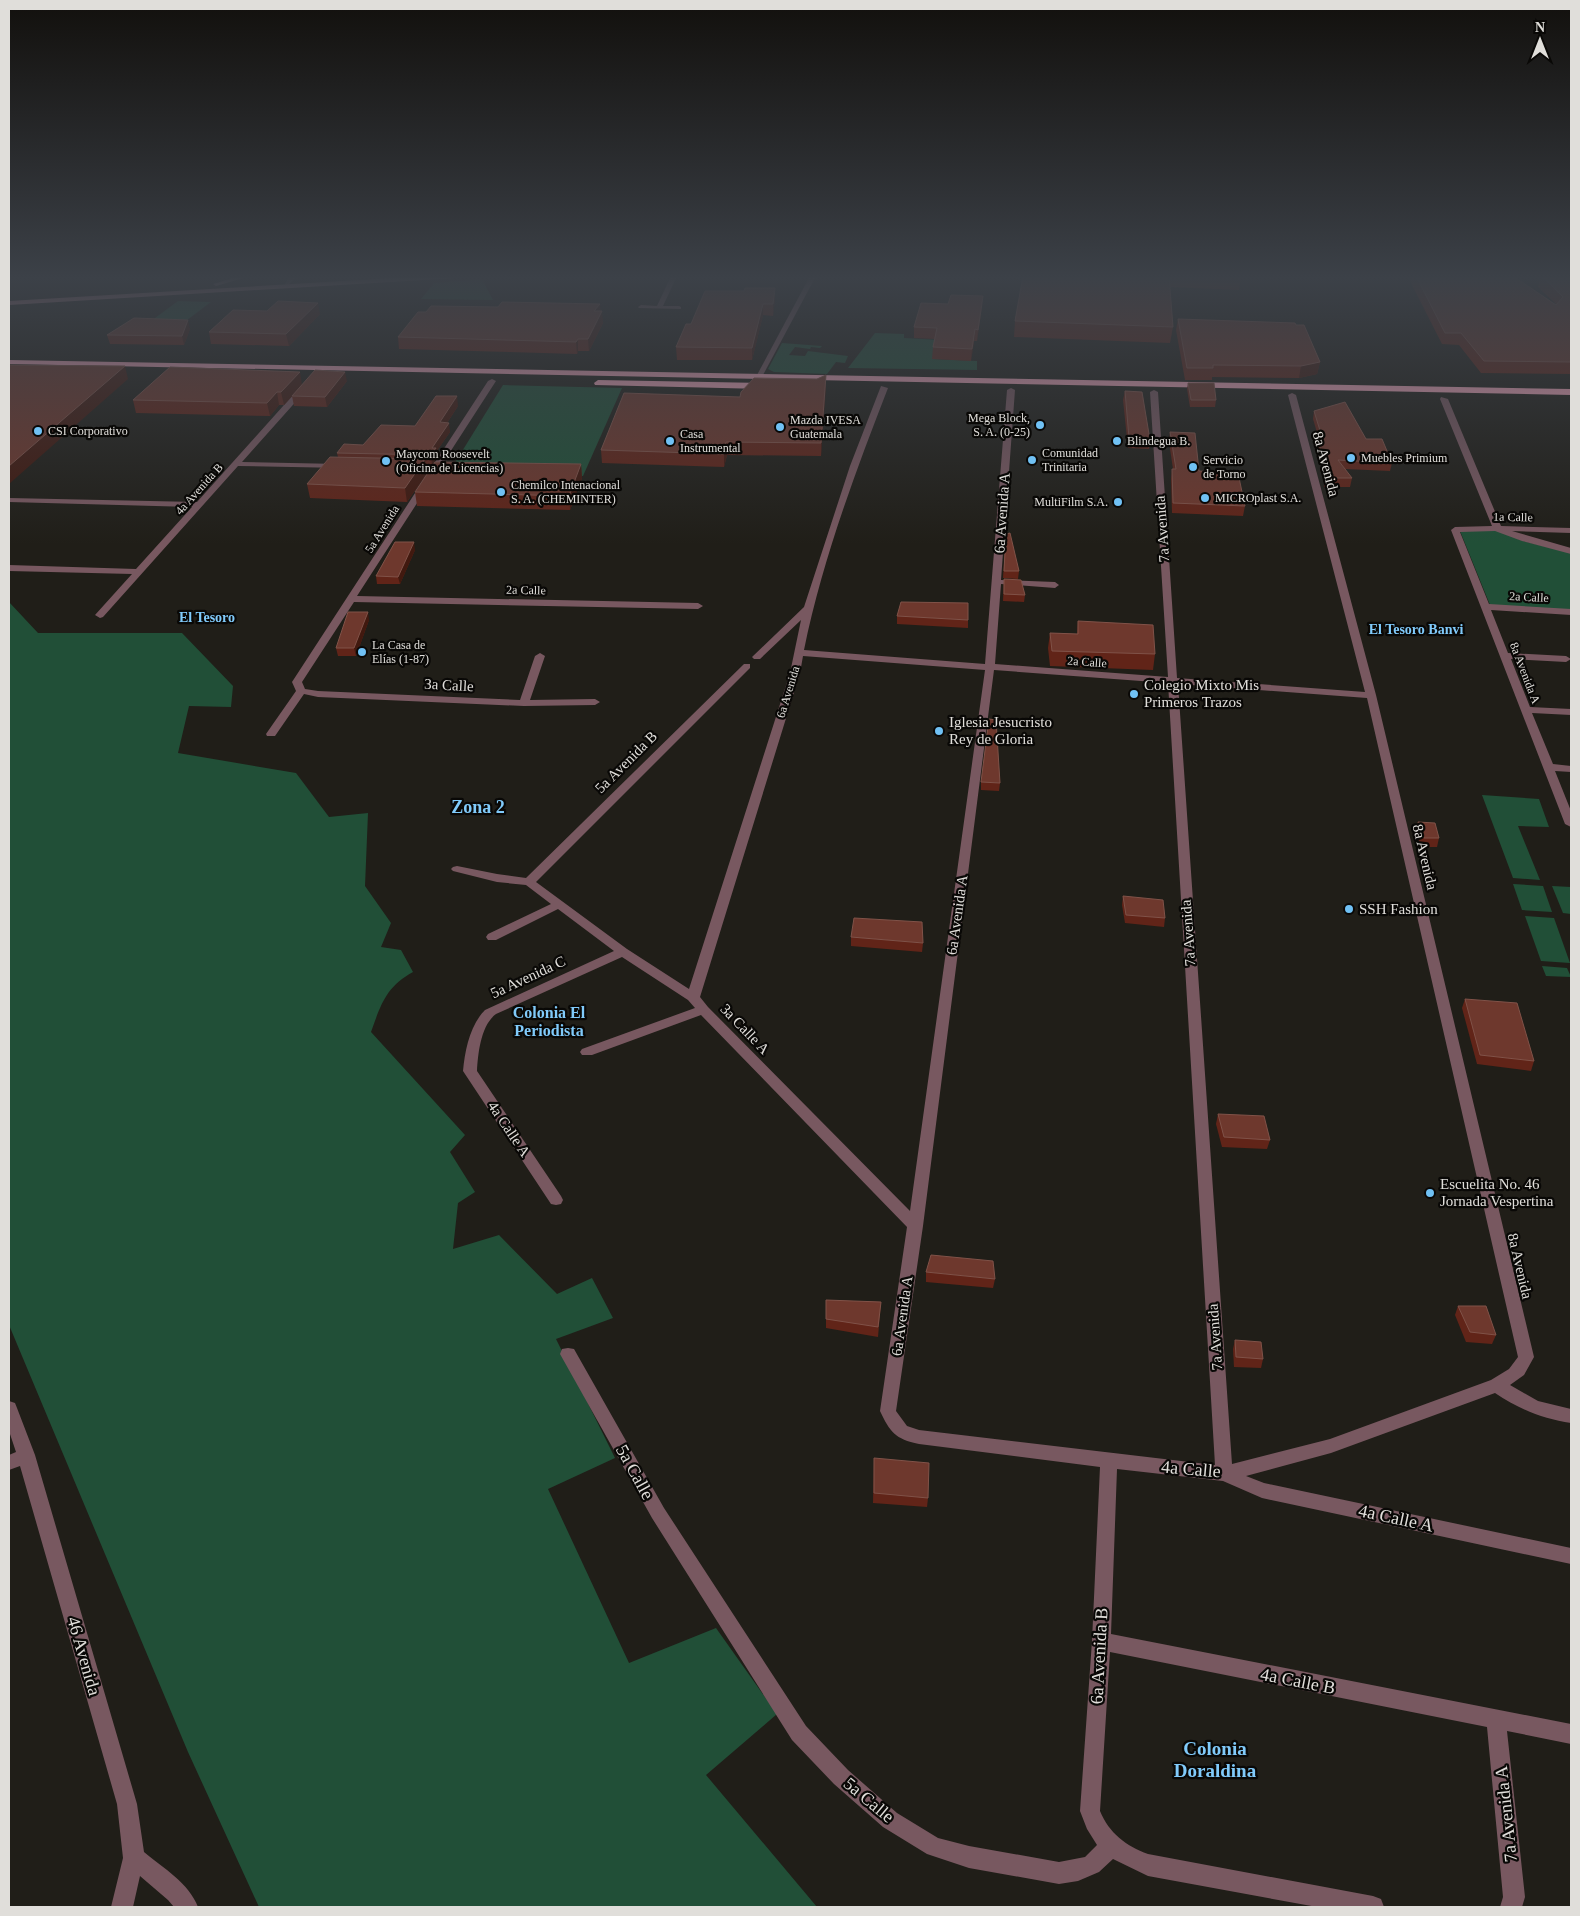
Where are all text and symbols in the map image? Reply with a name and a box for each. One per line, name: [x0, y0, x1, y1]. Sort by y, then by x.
north arrow: [1515, 15, 1565, 65]
text: N: [1535, 20, 1545, 35]
place label: Mega Block, S. A. (0-25): [968, 411, 1030, 439]
place label: Mazda IVESA Guatemala: [790, 413, 861, 441]
marker: Mega Block, S. A. (0-25): [1034, 419, 1046, 431]
marker: Mazda IVESA Guatemala: [774, 421, 786, 433]
place label: CSI Corporativo: [48, 424, 128, 438]
marker: CSI Corporativo: [32, 425, 44, 437]
place label: Casa Instrumental: [680, 427, 741, 455]
street label: 8a Avenida: [1310, 430, 1342, 499]
place label: Blindegua B.: [1127, 434, 1190, 448]
marker: Casa Instrumental: [664, 435, 676, 447]
marker: Blindegua B.: [1111, 435, 1123, 447]
place label: Comunidad Trinitaria: [1042, 446, 1098, 474]
place label: Maycom Roosevelt (Oficina de Licencias): [396, 447, 503, 475]
place label: Muebles Primium: [1361, 451, 1448, 465]
marker: Muebles Primium: [1345, 452, 1357, 464]
place label: Servicio de Torno: [1203, 453, 1246, 481]
marker: Comunidad Trinitaria: [1026, 454, 1038, 466]
marker: Maycom Roosevelt (Oficina de Licencias): [380, 455, 392, 467]
street label: 4a Avenida B: [172, 460, 226, 518]
marker: Servicio de Torno: [1187, 461, 1199, 473]
street label: 6a Avenida A: [991, 472, 1013, 554]
place label: Chemilco Intenacional S. A. (CHEMINTER): [511, 478, 621, 506]
marker: Chemilco Intenacional S. A. (CHEMINTER): [495, 486, 507, 498]
place label: MICROplast S.A.: [1215, 491, 1301, 505]
marker: MICROplast S.A.: [1199, 492, 1211, 504]
place label: MultiFilm S.A.: [1034, 495, 1108, 509]
street label: 7a Avenida: [1152, 495, 1172, 563]
marker: MultiFilm S.A.: [1112, 496, 1124, 508]
street label: 5a Avenida: [362, 502, 402, 555]
street label: 1a Calle: [1493, 510, 1533, 524]
street label: 2a Calle: [506, 583, 546, 597]
street label: 2a Calle: [1509, 589, 1549, 605]
district label: El Tesoro: [179, 610, 235, 625]
district label: El Tesoro Banvi: [1369, 622, 1463, 637]
place label: La Casa de Elías (1-87): [372, 638, 429, 666]
street label: 8a Avenida A: [1507, 640, 1543, 706]
marker: La Casa de Elías (1-87): [356, 646, 368, 658]
street label: 2a Calle: [1067, 654, 1107, 670]
street label: 6a Avenida: [773, 664, 803, 720]
street label: 3a Calle: [424, 676, 475, 694]
place label: Colegio Mixto Mis Primeros Trazos: [1144, 677, 1259, 710]
marker: Colegio Mixto Mis Primeros Trazos: [1128, 688, 1140, 700]
place label: Iglesia Jesucristo Rey de Gloria: [949, 714, 1052, 747]
marker: Iglesia Jesucristo Rey de Gloria: [933, 725, 945, 737]
street label: 5a Avenida B: [592, 728, 660, 796]
district label: Zona 2: [451, 797, 505, 817]
street label: 8a Avenida: [1410, 823, 1440, 892]
street label: 6a Avenida A: [943, 874, 971, 956]
street label: 7a Avenida: [1178, 899, 1198, 967]
place label: SSH Fashion: [1359, 901, 1438, 917]
marker: SSH Fashion: [1343, 903, 1355, 915]
street label: 5a Avenida C: [488, 953, 568, 1001]
street label: 3a Calle A: [717, 1001, 773, 1057]
district label: Colonia El Periodista: [513, 1004, 586, 1039]
street label: 4a Calle A: [485, 1098, 533, 1160]
place label: Escuelita No. 46 Jornada Vespertina: [1440, 1176, 1554, 1209]
marker: Escuelita No. 46 Jornada Vespertina: [1424, 1187, 1436, 1199]
street label: 8a Avenida: [1505, 1232, 1535, 1301]
street label: 6a Avenida A: [888, 1275, 916, 1357]
street label: 7a Avenida: [1205, 1303, 1225, 1371]
street label: 5a Calle: [612, 1441, 658, 1503]
street label: 4a Calle: [1160, 1456, 1222, 1482]
street label: 4a Calle A: [1357, 1500, 1435, 1536]
street label: 6a Avenida B: [1086, 1607, 1112, 1705]
street label: 46 Avenida: [63, 1614, 105, 1698]
street label: 4a Calle B: [1259, 1664, 1337, 1698]
district label: Colonia Doraldina: [1174, 1738, 1257, 1781]
street label: 7a Avenida A: [1491, 1765, 1521, 1863]
street label: 5a Calle: [840, 1773, 898, 1827]

